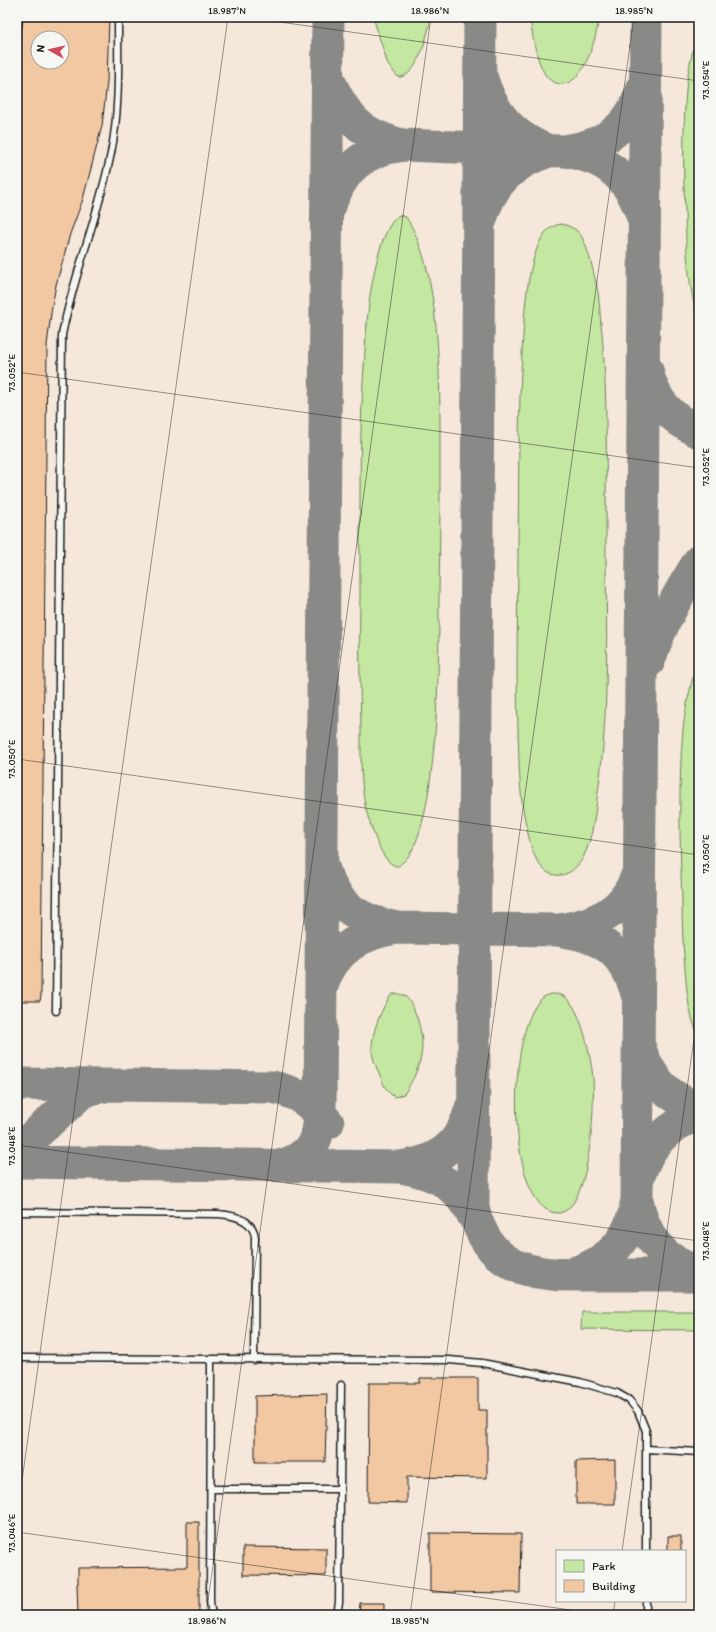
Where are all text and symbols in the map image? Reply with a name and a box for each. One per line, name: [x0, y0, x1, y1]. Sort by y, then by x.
text: 18.987°N: [208, 4, 246, 17]
text: 18.986°N: [411, 4, 449, 17]
text: 18.985°N: [615, 4, 653, 17]
north arrow: [30, 30, 70, 70]
text: N: [34, 44, 48, 53]
text: 73.054°E: [699, 60, 712, 99]
text: 73.052°E: [5, 354, 18, 392]
text: 73.052°E: [699, 448, 712, 486]
text: 73.050°E: [5, 739, 18, 778]
text: 73.050°E: [699, 834, 712, 873]
text: 73.048°E: [5, 1126, 18, 1166]
text: 73.048°E: [699, 1221, 712, 1261]
text: 73.046°E: [5, 1513, 18, 1552]
legend: [556, 1550, 686, 1602]
text: Park: [592, 1559, 616, 1573]
text: Building: [592, 1579, 636, 1593]
text: 18.986°N: [188, 1614, 226, 1627]
text: 18.985°N: [391, 1614, 429, 1627]

